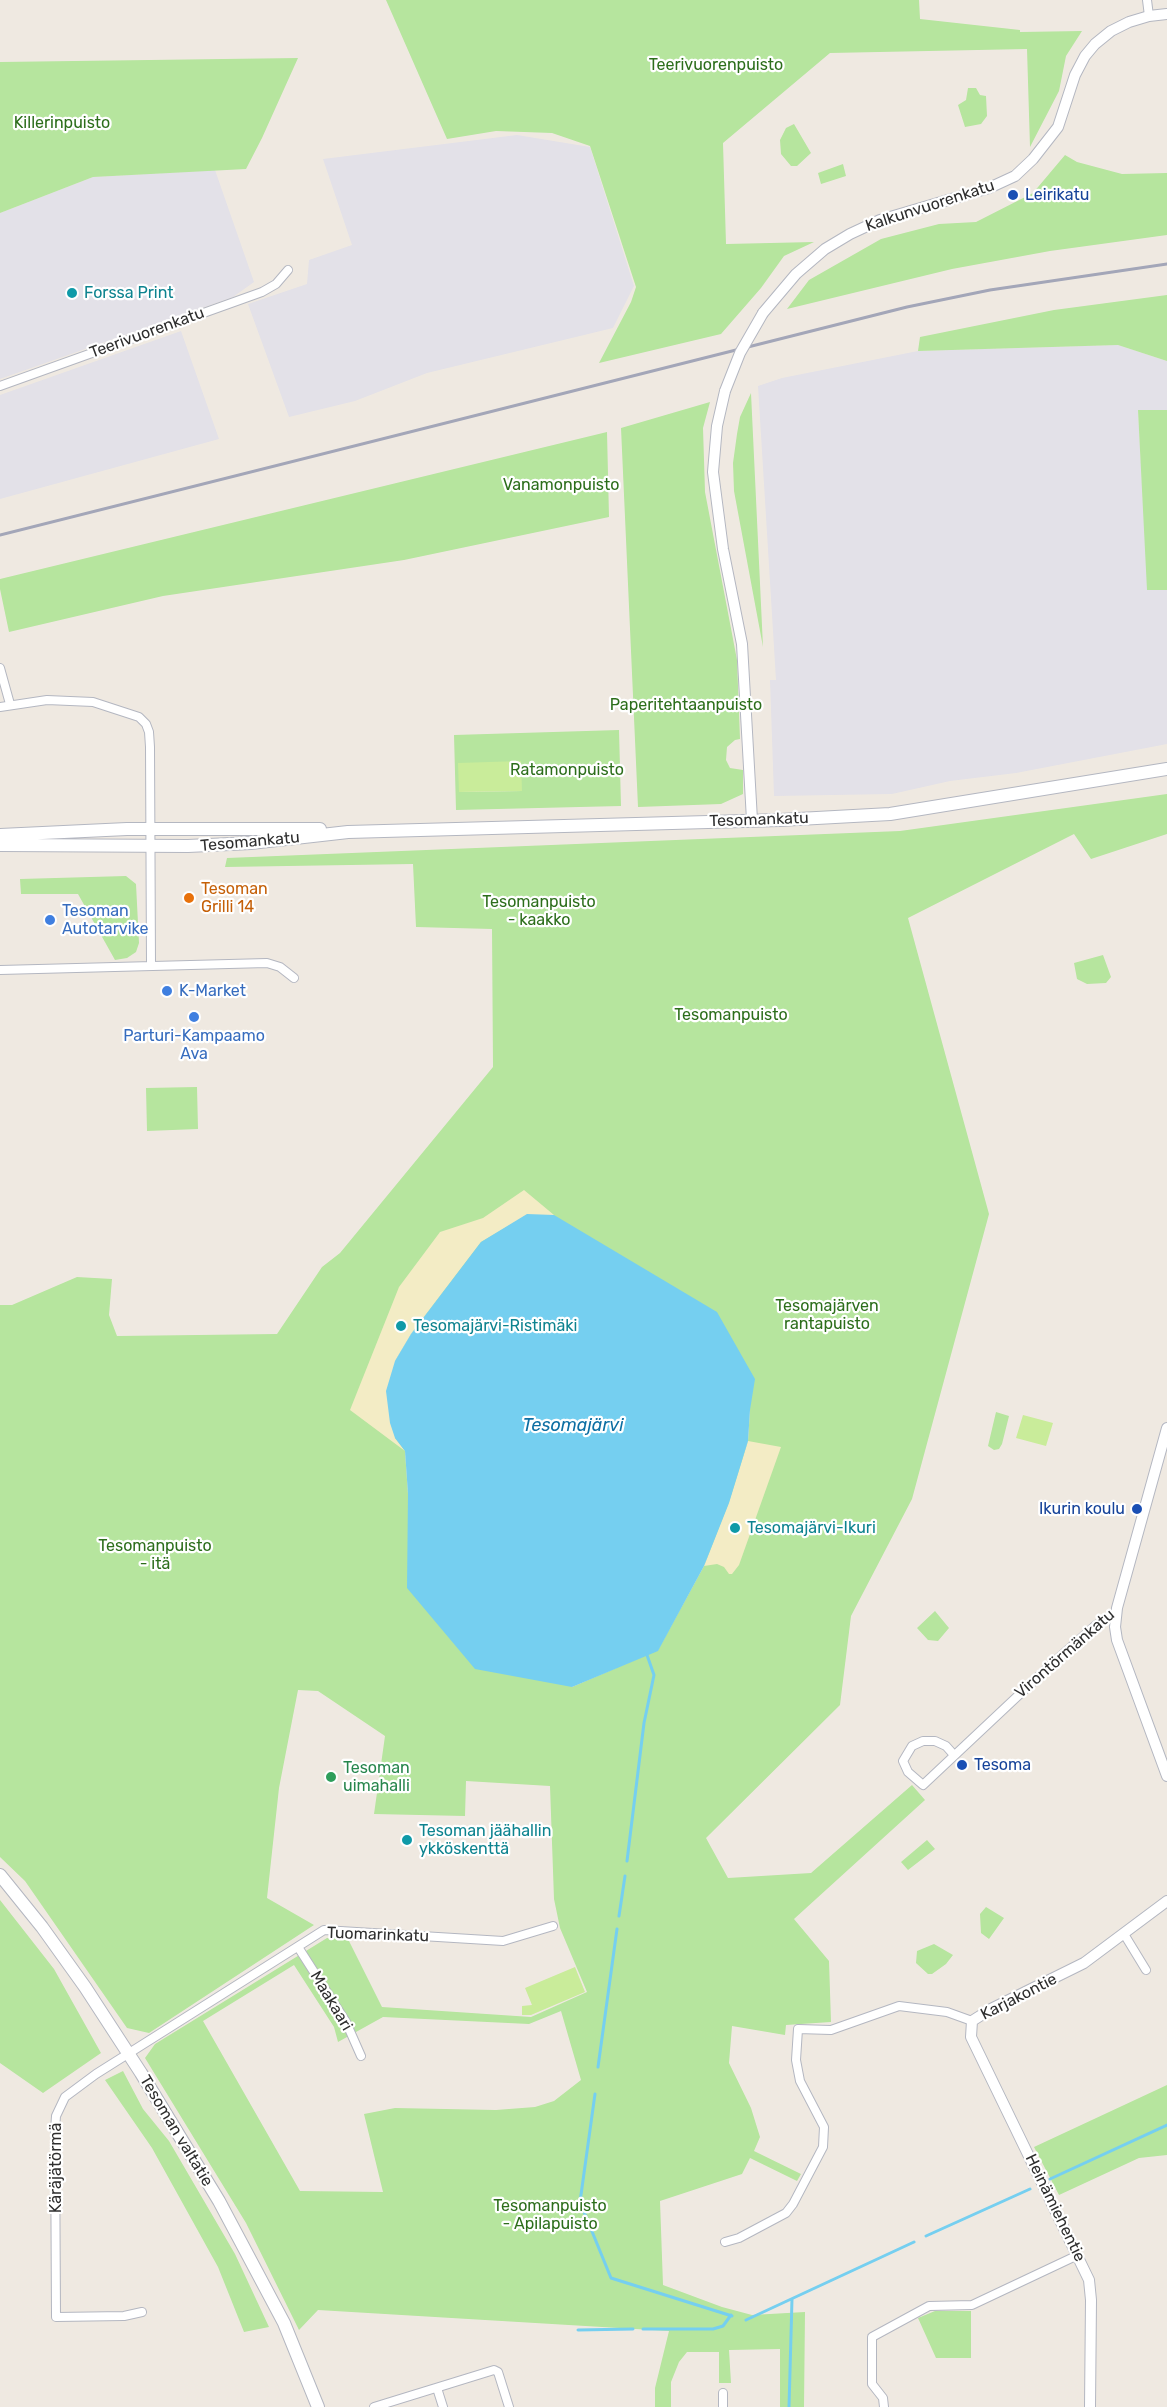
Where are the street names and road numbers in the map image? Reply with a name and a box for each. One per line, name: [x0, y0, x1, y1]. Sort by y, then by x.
street label: Kalkunvuorenkatu: [863, 176, 997, 236]
street label: Teerivuorenkatu: [87, 303, 207, 363]
street label: Tesomankatu: [709, 809, 809, 831]
street label: Tesomankatu: [200, 828, 300, 856]
street label: Virontörmänkatu: [1011, 1605, 1119, 1703]
street label: Tuomarinkatu: [327, 1924, 429, 1946]
street label: Maakaari: [306, 1968, 356, 2034]
street label: Karjakontie: [978, 1970, 1060, 2024]
street label: Tesoman valtatie: [135, 2072, 217, 2190]
street label: Käräjätörmä: [46, 2123, 66, 2213]
street label: Heinämiehentie: [1021, 2151, 1089, 2265]

